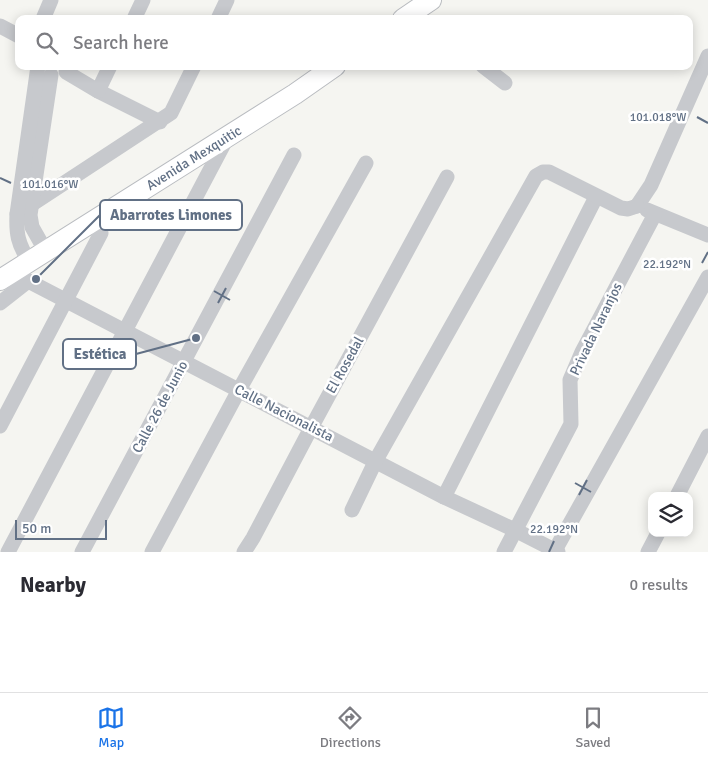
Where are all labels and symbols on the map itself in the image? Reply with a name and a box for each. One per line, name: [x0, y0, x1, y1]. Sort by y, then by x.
text: 101.018°W: [630, 110, 686, 125]
street label: Avenida Mexquitic: [143, 122, 245, 194]
text: 101.016°W: [22, 177, 78, 192]
callout: Abarrotes Limones: [100, 200, 242, 230]
text: Abarrotes Limones: [110, 206, 232, 224]
text: 22.192°N: [643, 257, 691, 272]
street label: Privada Naranjos: [566, 280, 626, 378]
street label: El Rosedal: [322, 334, 368, 396]
callout: Estética: [63, 339, 136, 369]
text: Estética: [73, 345, 127, 363]
street label: Calle 26 de Junio: [129, 358, 191, 456]
street label: Calle Nacionalista: [232, 381, 336, 445]
scale bar: [15, 517, 108, 540]
text: 22.192°N: [530, 522, 578, 537]

